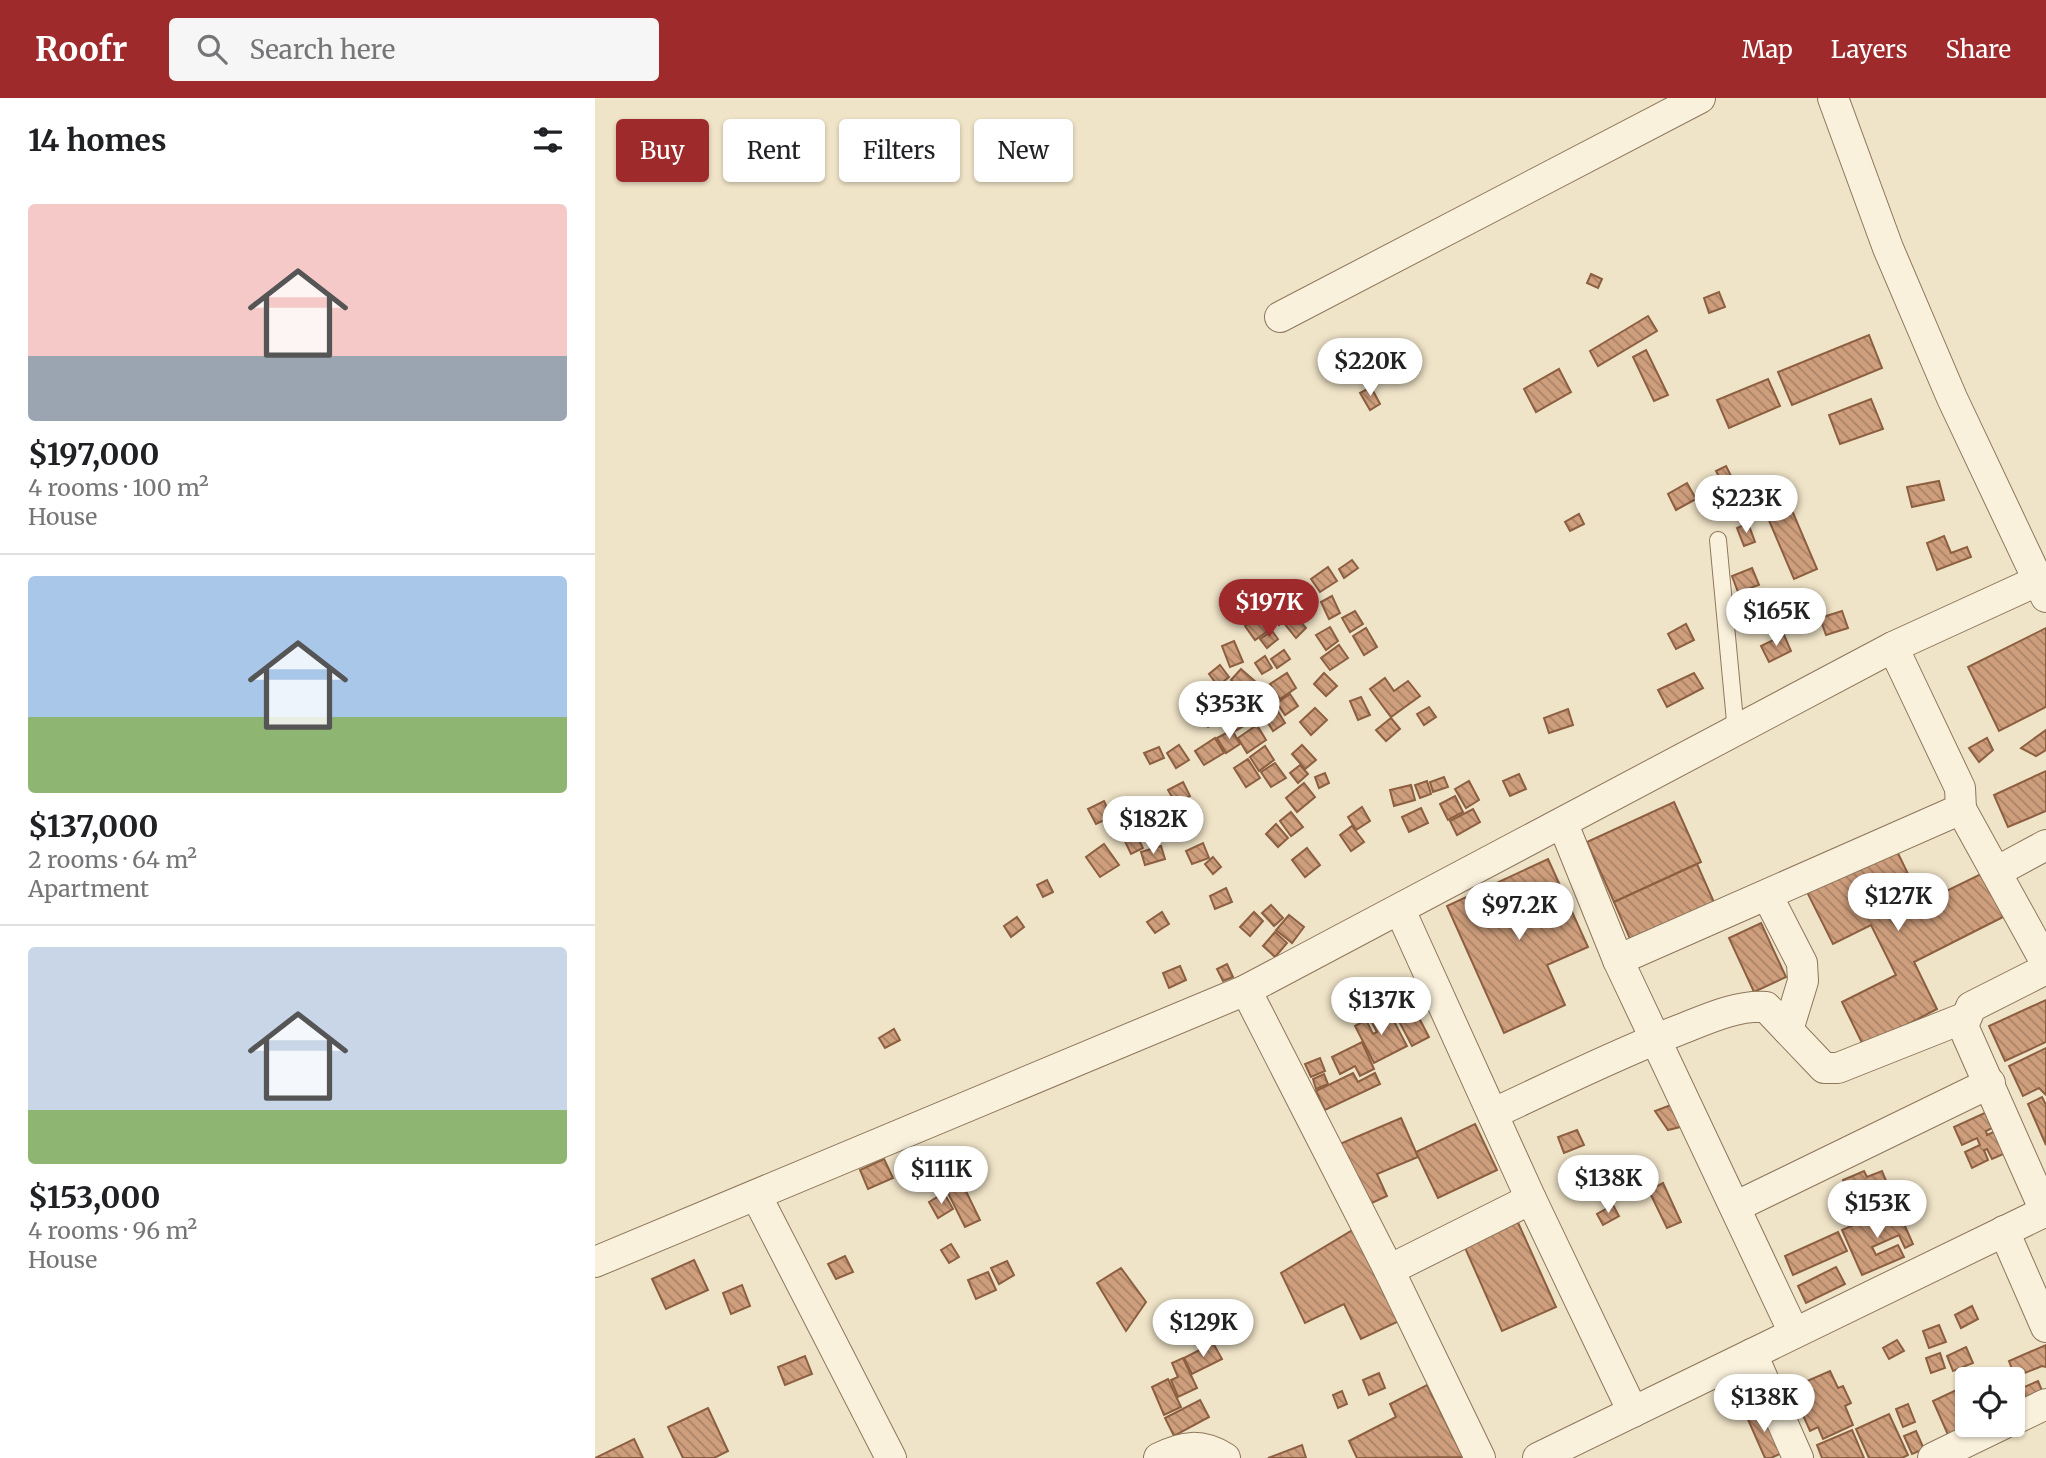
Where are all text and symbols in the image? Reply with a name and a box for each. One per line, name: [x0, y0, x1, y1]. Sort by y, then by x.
search box: [169, 18, 659, 81]
text: Roofr: [35, 29, 127, 70]
icon: search: [193, 30, 231, 68]
text: Search here: [249, 33, 395, 66]
text: Map: [1742, 34, 1793, 65]
text: Layers: [1831, 34, 1907, 65]
text: Share: [1945, 34, 2011, 65]
chip: Buy: [616, 119, 709, 182]
chip: Rent: [723, 119, 825, 182]
chip: Filters: [839, 119, 960, 182]
chip: New: [974, 119, 1073, 182]
text: 14 homes: [28, 121, 166, 159]
icon: filters: [529, 121, 567, 159]
icon: home: [235, 250, 361, 376]
pin: $220K: [1321, 338, 1419, 398]
text: $220K: [1334, 346, 1406, 375]
text: $197,000: [28, 435, 159, 473]
text: 4 rooms · 100 m²: [28, 473, 209, 502]
pin: $223K: [1697, 476, 1795, 535]
text: $223K: [1711, 483, 1781, 512]
text: House: [28, 502, 97, 531]
pin: $197K: [1220, 580, 1318, 639]
text: $197K: [1235, 587, 1303, 616]
pin: $165K: [1727, 588, 1825, 648]
text: $165K: [1742, 596, 1810, 625]
icon: home: [235, 622, 361, 748]
pin: $353K: [1180, 682, 1278, 741]
text: $353K: [1195, 689, 1263, 718]
pin: $182K: [1104, 796, 1202, 856]
text: $182K: [1119, 804, 1187, 833]
text: $137,000: [28, 807, 158, 845]
text: 2 rooms · 64 m²: [28, 845, 197, 874]
text: Apartment: [28, 874, 149, 903]
pin: $127K: [1849, 874, 1947, 933]
text: $127K: [1864, 881, 1932, 910]
pin: $97.2K: [1462, 882, 1576, 942]
text: $97.2K: [1481, 890, 1557, 919]
pin: $137K: [1332, 978, 1430, 1037]
text: $137K: [1347, 985, 1415, 1014]
icon: home: [235, 993, 361, 1119]
pin: $111K: [892, 1146, 990, 1206]
text: $111K: [910, 1154, 972, 1183]
pin: $138K: [1559, 1156, 1657, 1215]
text: $138K: [1574, 1163, 1642, 1192]
text: $153,000: [28, 1178, 160, 1216]
pin: $153K: [1828, 1180, 1926, 1240]
text: $153K: [1844, 1188, 1910, 1217]
text: 4 rooms · 96 m²: [28, 1216, 197, 1245]
text: House: [28, 1245, 97, 1274]
pin: $129K: [1154, 1300, 1252, 1359]
text: $129K: [1169, 1307, 1237, 1336]
map controls: [1955, 1367, 2025, 1437]
button: locate: [1955, 1367, 2025, 1437]
pin: $138K: [1715, 1374, 1813, 1434]
text: $138K: [1730, 1382, 1798, 1411]

